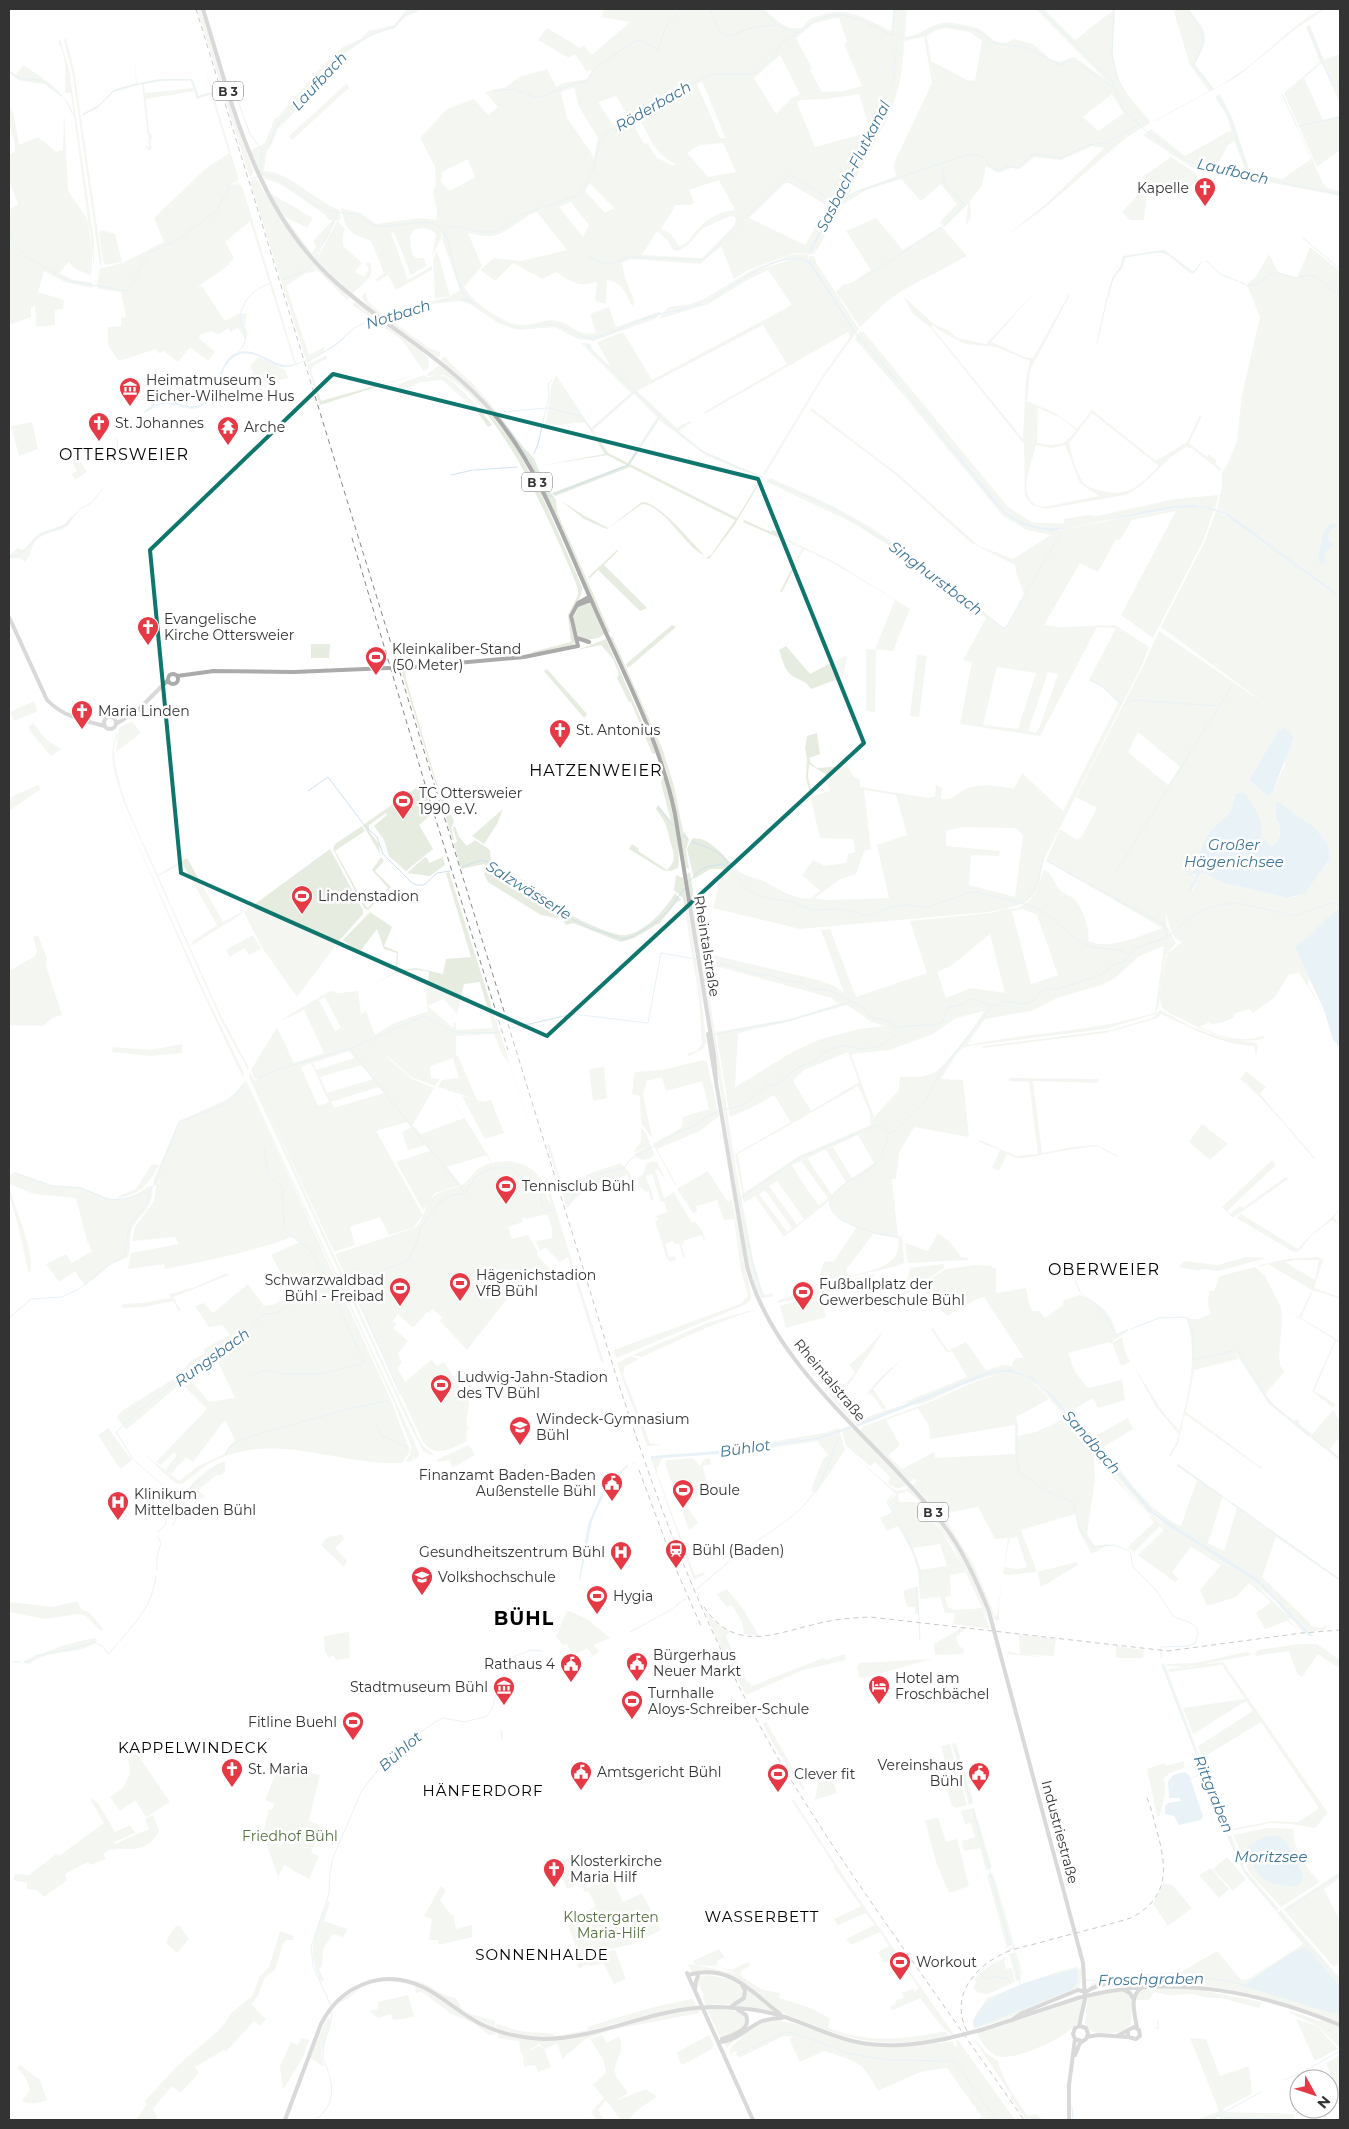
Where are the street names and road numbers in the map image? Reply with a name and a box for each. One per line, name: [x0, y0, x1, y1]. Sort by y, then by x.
road number: B 3: [213, 82, 243, 100]
road number: B 3: [522, 472, 552, 492]
street label: Rheintalstraße: [690, 894, 724, 998]
street label: Rheintalstraße: [790, 1335, 870, 1425]
road number: B 3: [918, 1502, 948, 1521]
street label: Industriestraße: [1038, 1778, 1082, 1886]

